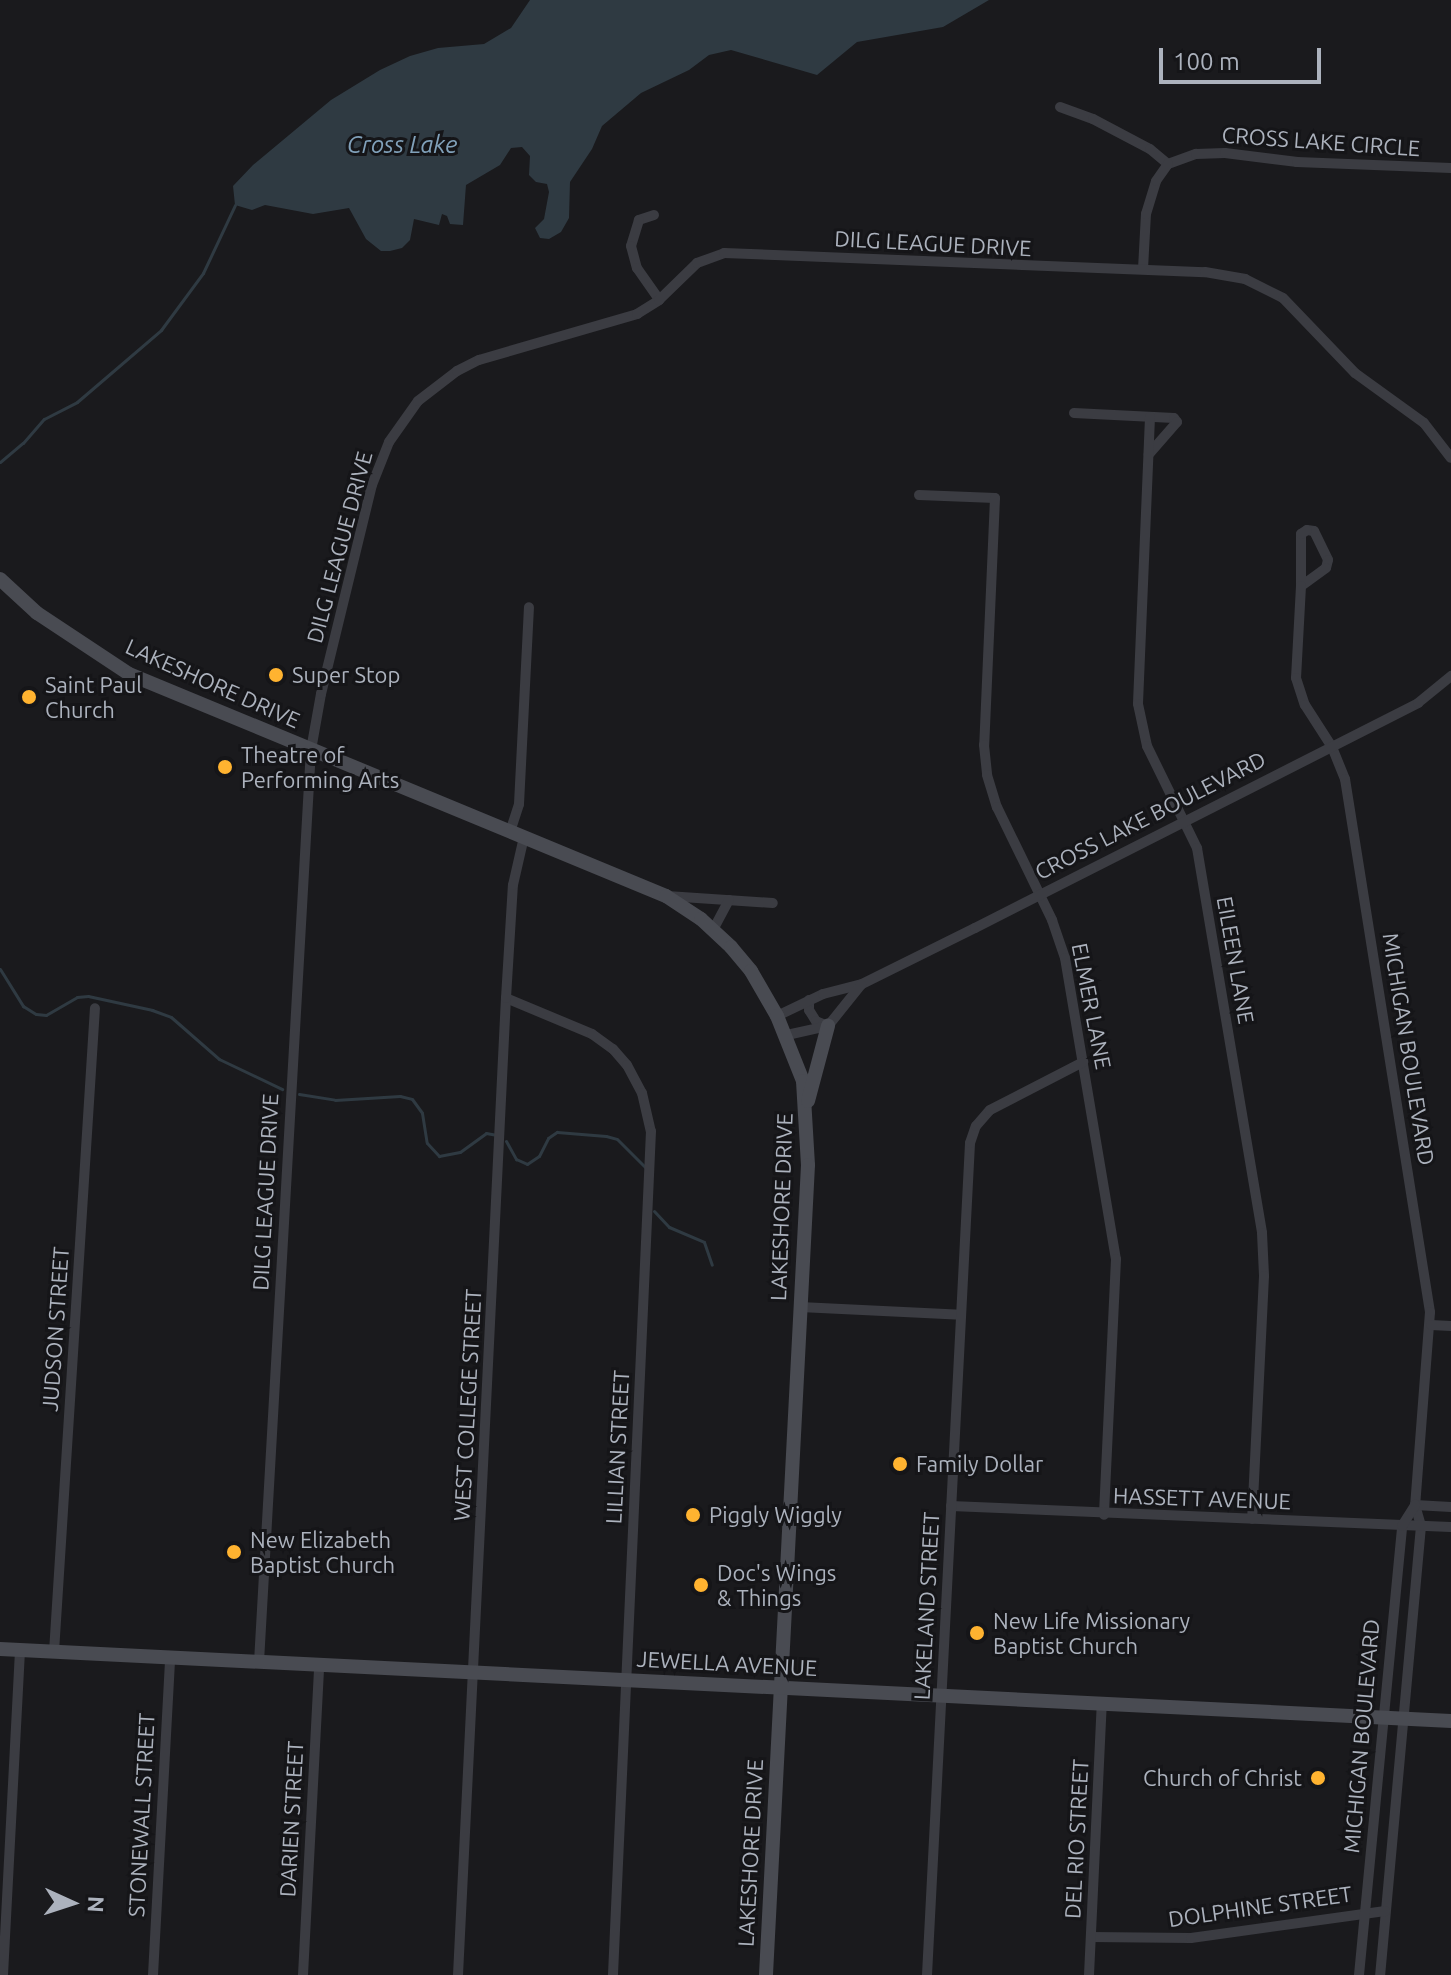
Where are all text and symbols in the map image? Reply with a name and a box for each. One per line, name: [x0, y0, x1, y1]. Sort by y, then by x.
scale bar: [1163, 32, 1325, 82]
text: 100 m: [1173, 48, 1240, 75]
street label: CROSS LAKE CIRCLE: [1221, 121, 1421, 161]
water label: Cross Lake: [347, 131, 457, 159]
street label: DILG LEAGUE DRIVE: [834, 225, 1032, 261]
street label: DILG LEAGUE DRIVE: [301, 448, 377, 646]
street label: LAKESHORE DRIVE: [122, 633, 304, 733]
place label: Super Stop: [292, 662, 400, 688]
marker: Super Stop: [267, 666, 285, 684]
place label: Saint Paul Church: [45, 671, 142, 722]
marker: Saint Paul Church: [20, 688, 38, 706]
place label: Theatre of Performing Arts: [241, 741, 399, 792]
street label: CROSS LAKE BOULEVARD: [1030, 745, 1270, 885]
marker: Theatre of Performing Arts: [216, 758, 234, 776]
street label: EILEEN LANE: [1212, 894, 1260, 1026]
street label: MICHIGAN BOULEVARD: [1378, 931, 1440, 1167]
street label: ELMER LANE: [1067, 941, 1117, 1071]
street label: DILG LEAGUE DRIVE: [247, 1093, 283, 1291]
street label: LAKESHORE DRIVE: [765, 1113, 797, 1301]
street label: JUDSON STREET: [36, 1246, 74, 1412]
street label: WEST COLLEGE STREET: [448, 1288, 486, 1522]
street label: LILLIAN STREET: [600, 1369, 634, 1525]
place label: Family Dollar: [916, 1451, 1043, 1477]
marker: Family Dollar: [891, 1455, 909, 1473]
street label: HASSETT AVENUE: [1113, 1482, 1291, 1514]
place label: Piggly Wiggly: [709, 1502, 842, 1528]
marker: Piggly Wiggly: [684, 1506, 702, 1524]
street label: LAKELAND STREET: [908, 1511, 944, 1701]
place label: New Elizabeth Baptist Church: [250, 1526, 395, 1578]
marker: New Elizabeth Baptist Church: [225, 1543, 243, 1561]
place label: Doc's Wings & Things: [717, 1559, 836, 1610]
marker: Doc's Wings & Things: [692, 1576, 710, 1594]
place label: New Life Missionary Baptist Church: [993, 1607, 1190, 1658]
street label: MICHIGAN BOULEVARD: [1338, 1618, 1384, 1854]
marker: New Life Missionary Baptist Church: [968, 1624, 986, 1642]
street label: JEWELLA AVENUE: [636, 1645, 818, 1681]
street label: STONEWALL STREET: [122, 1712, 160, 1918]
street label: DARIEN STREET: [274, 1740, 308, 1898]
street label: LAKESHORE DRIVE: [732, 1758, 768, 1948]
street label: DEL RIO STREET: [1059, 1758, 1093, 1920]
place label: Church of Christ: [1143, 1765, 1302, 1791]
marker: Church of Christ: [1309, 1769, 1327, 1787]
north arrow: [32, 1863, 112, 1943]
street label: DOLPHINE STREET: [1166, 1880, 1354, 1932]
text: N: [84, 1895, 109, 1913]

